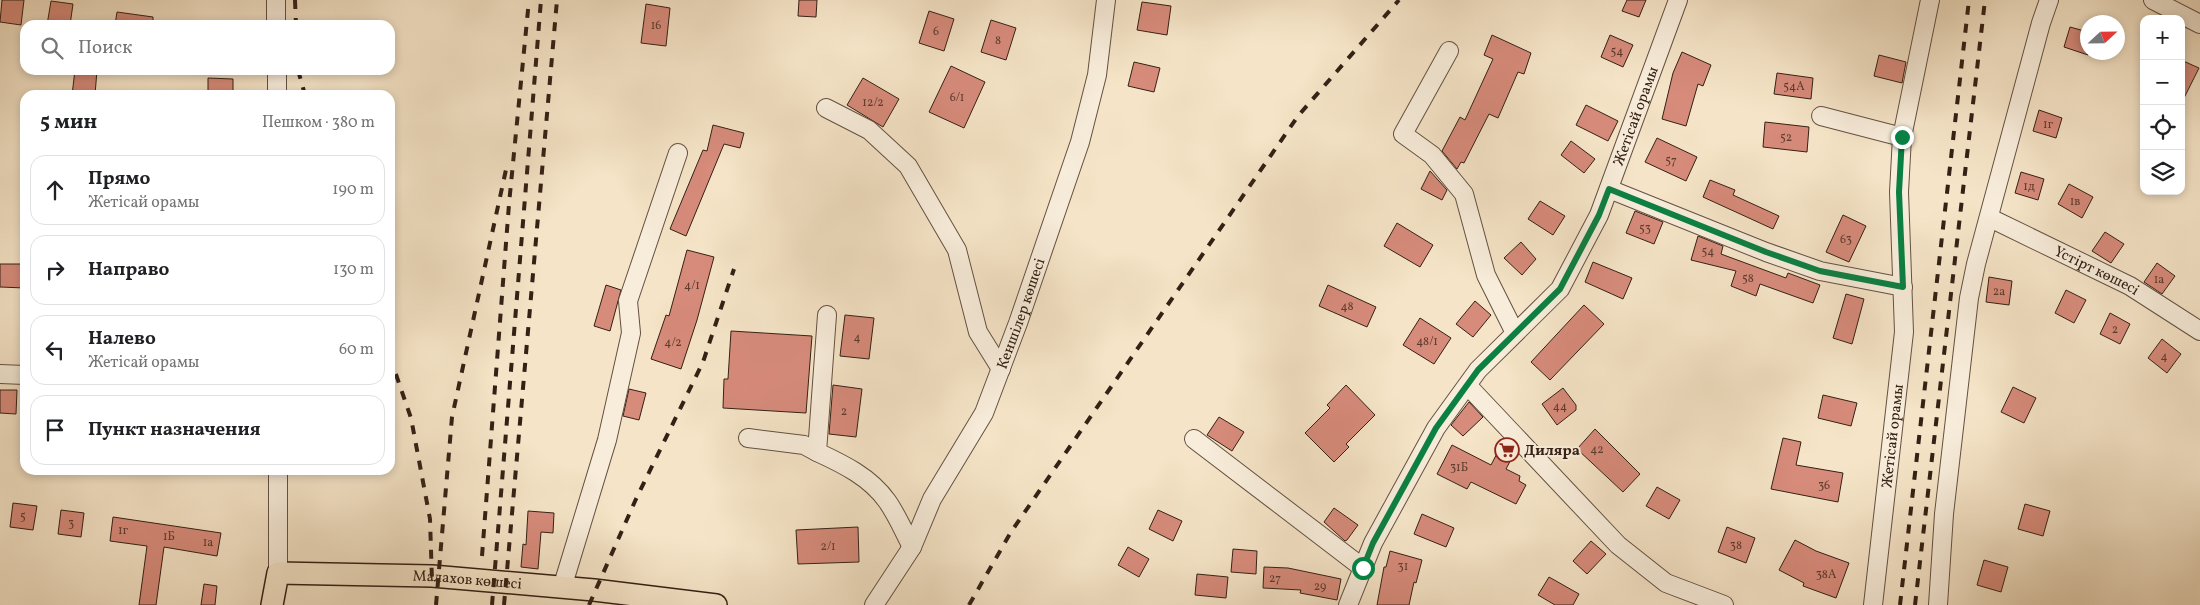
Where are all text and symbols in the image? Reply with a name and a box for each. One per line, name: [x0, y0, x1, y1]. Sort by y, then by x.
north arrow: [2080, 15, 2125, 60]
map controls: [2140, 15, 2185, 195]
button: +: [2140, 15, 2185, 60]
house number: 16: [651, 18, 661, 34]
search box: [20, 20, 395, 75]
house number: 6: [933, 24, 939, 40]
house number: 8: [995, 33, 1001, 49]
icon: search: [38, 34, 66, 62]
text: Поиск: [78, 35, 132, 61]
house number: 54: [1611, 44, 1623, 60]
button: −: [2140, 60, 2185, 105]
street label: Жетісай орамы: [1609, 63, 1665, 169]
house number: 54А: [1783, 79, 1805, 95]
house number: 6/1: [950, 90, 964, 106]
house number: 12/2: [862, 95, 884, 111]
button: locate: [2140, 105, 2185, 150]
text: 5 мин: [40, 108, 97, 137]
text: Пешком · 380 m: [262, 112, 375, 134]
house number: 1г: [2043, 117, 2054, 133]
route end: [1891, 126, 1914, 149]
house number: 52: [1780, 130, 1792, 146]
button: layers: [2140, 150, 2185, 195]
house number: 57: [1665, 153, 1677, 169]
text: Прямо: [88, 166, 150, 192]
icon: ahead: [41, 176, 69, 204]
text: 190 m: [332, 179, 374, 201]
house number: 1д: [2023, 179, 2035, 195]
text: Жетісай орамы: [88, 192, 199, 214]
house number: 1в: [2070, 194, 2080, 210]
house number: 53: [1639, 221, 1651, 237]
house number: 63: [1840, 232, 1852, 248]
street label: Үстірт көшесі: [2050, 242, 2143, 301]
house number: 54: [1702, 244, 1714, 260]
icon: right: [41, 256, 69, 284]
street label: Кеншілер көшесі: [993, 256, 1051, 372]
text: Направо: [88, 257, 170, 283]
text: 130 m: [333, 259, 374, 281]
house number: 58: [1742, 271, 1754, 287]
house number: 1а: [2154, 272, 2164, 288]
house number: 4/1: [684, 278, 700, 294]
house number: 2а: [1993, 284, 2005, 300]
house number: 48: [1340, 299, 1354, 315]
house number: 2: [2112, 322, 2118, 338]
text: Налево: [88, 326, 156, 352]
house number: 4: [853, 330, 861, 346]
house number: 48/1: [1416, 334, 1438, 350]
house number: 4/2: [664, 335, 682, 351]
icon: left: [41, 336, 69, 364]
text: 60 m: [339, 339, 374, 361]
house number: 4: [2160, 349, 2168, 365]
text: Жетісай орамы: [88, 352, 199, 374]
street label: Жетісай орамы: [1877, 383, 1910, 489]
house number: 44: [1553, 399, 1567, 415]
house number: 2: [841, 404, 847, 420]
icon: arrive: [41, 416, 69, 444]
text: Пункт назначения: [88, 417, 261, 443]
supermarket icon: Диляра: [1494, 437, 1520, 463]
place label: Диляра: [1524, 441, 1580, 462]
house number: 42: [1590, 442, 1604, 458]
house number: 31Б: [1450, 460, 1468, 476]
house number: 36: [1818, 478, 1830, 494]
house number: 5: [20, 509, 26, 525]
house number: 3: [68, 516, 74, 532]
house number: 1г: [118, 523, 129, 539]
house number: 1Б: [163, 529, 175, 545]
house number: 1а: [203, 535, 213, 551]
house number: 38: [1730, 538, 1742, 554]
house number: 2/1: [820, 539, 836, 555]
route start: [1352, 557, 1375, 580]
house number: 31: [1398, 559, 1408, 575]
street label: Малахов көшесі: [412, 567, 523, 596]
house number: 38А: [1816, 567, 1837, 583]
house number: 27: [1269, 571, 1281, 587]
house number: 29: [1314, 579, 1326, 595]

